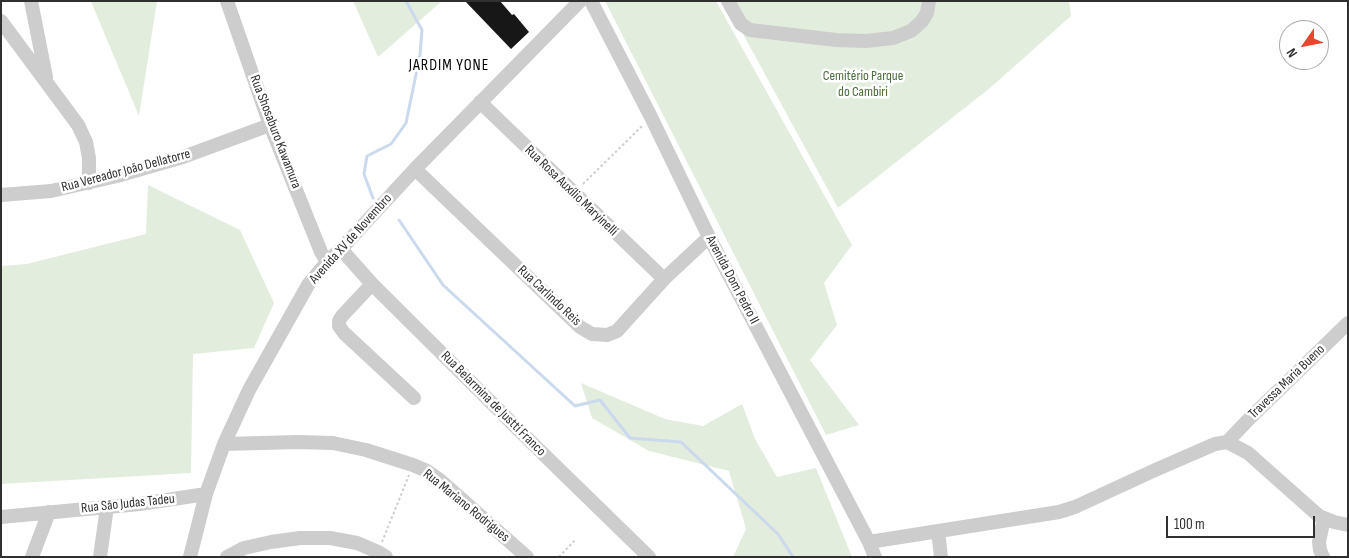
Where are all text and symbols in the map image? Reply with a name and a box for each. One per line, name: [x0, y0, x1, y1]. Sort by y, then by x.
north arrow: [1279, 20, 1329, 70]
text: N: [1283, 45, 1301, 61]
district label: JARDIM YONE: [407, 56, 491, 76]
park label: Cemitério Parque do Cambiri: [823, 68, 903, 100]
street label: Rua Shosaburo Kawamura: [246, 73, 304, 191]
street label: Rua Rosa Auxílio Maryinelli: [521, 142, 621, 240]
street label: Rua Vereador João Dellatorre: [60, 146, 192, 196]
street label: Avenida XV de Novembro: [306, 191, 396, 287]
street label: Avenida Dom Pedro II: [702, 233, 762, 327]
street label: Rua Carlindo Reis: [514, 262, 584, 330]
street label: Travessa Maria Bueno: [1245, 341, 1329, 423]
street label: Rua Belarmina de Justti Franco: [437, 348, 549, 460]
street label: Rua Mariano Rodrigues: [419, 466, 513, 546]
street label: Rua São Judas Tadeu: [80, 491, 176, 517]
scale bar: [1169, 506, 1318, 538]
text: 100 m: [1174, 515, 1205, 534]

